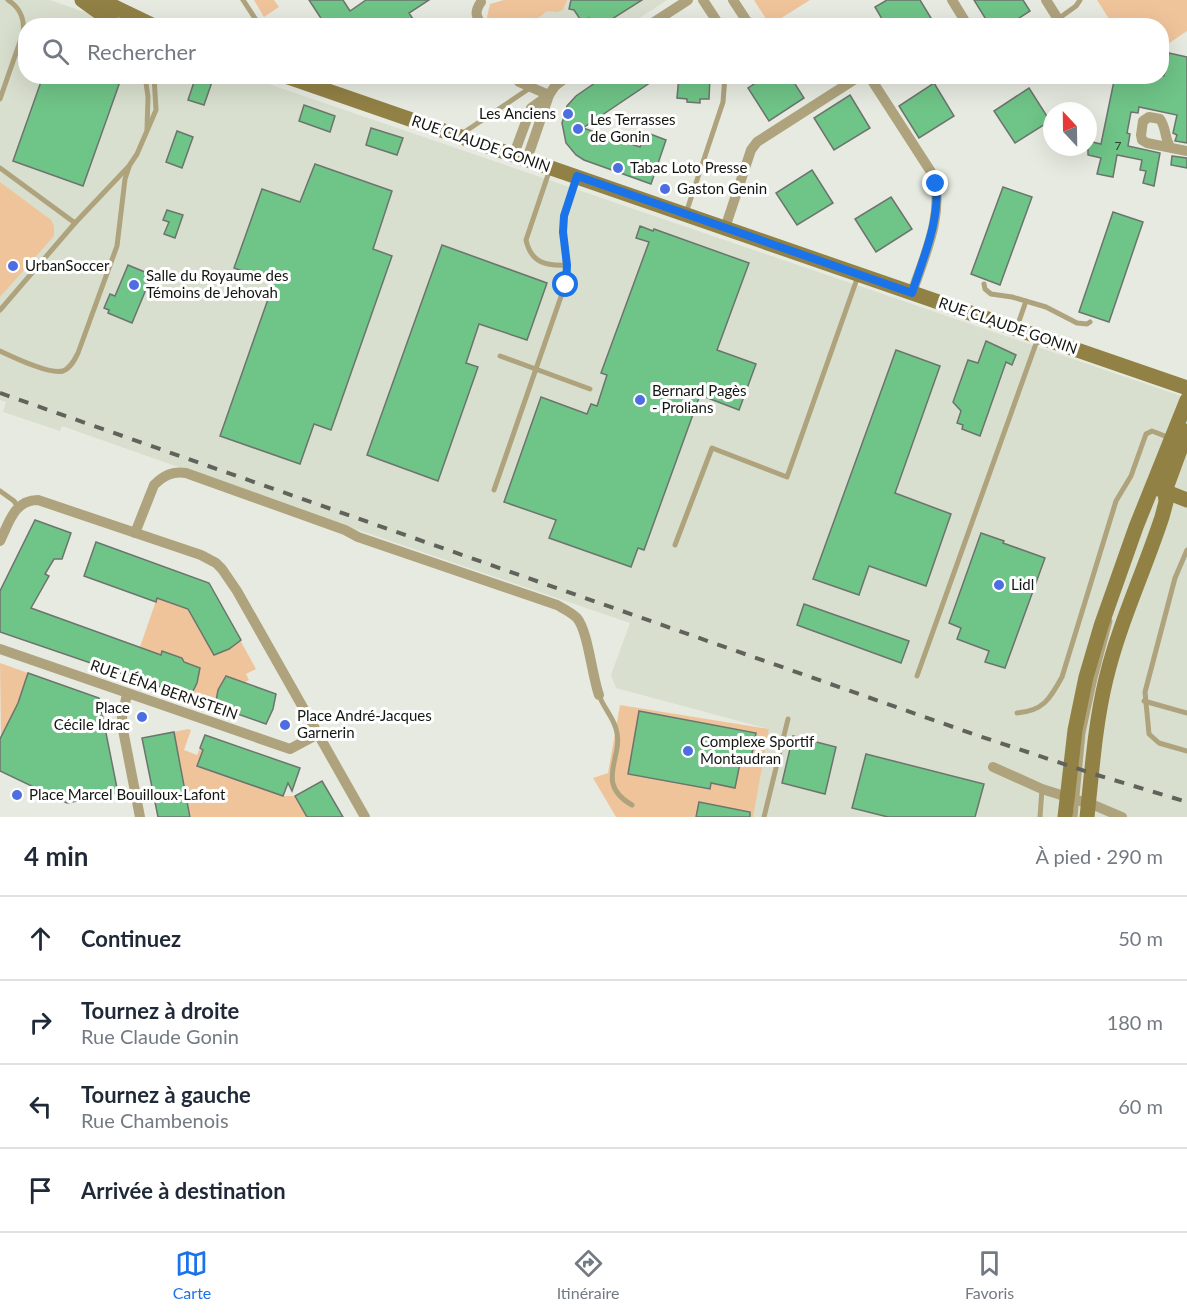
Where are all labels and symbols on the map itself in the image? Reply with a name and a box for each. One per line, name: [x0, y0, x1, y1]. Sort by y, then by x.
north arrow: [1043, 102, 1097, 156]
place label: Les Anciens: [479, 104, 556, 122]
marker: Les Anciens: [561, 107, 575, 121]
place label: Les Terrasses de Gonin: [590, 110, 676, 145]
street label: RUE CLAUDE GONIN: [410, 111, 553, 175]
marker: Les Terrasses de Gonin: [571, 122, 585, 136]
house number: 7: [1115, 138, 1122, 153]
place label: Tabac Loto Presse: [630, 158, 748, 176]
marker: Tabac Loto Presse: [611, 161, 625, 175]
route end: [922, 170, 948, 196]
place label: Gaston Genin: [677, 179, 767, 197]
marker: Gaston Genin: [658, 182, 672, 196]
place label: UrbanSoccer: [25, 256, 110, 274]
marker: UrbanSoccer: [6, 259, 20, 273]
place label: Salle du Royaume des Témoins de Jehovah: [146, 266, 288, 301]
route start: [552, 271, 578, 297]
marker: Salle du Royaume des Témoins de Jehovah: [127, 278, 141, 292]
street label: RUE CLAUDE GONIN: [937, 293, 1080, 357]
place label: Bernard Pagès - Prolians: [652, 381, 747, 416]
marker: Bernard Pagès - Prolians: [633, 393, 647, 407]
place label: Lidl: [1011, 575, 1034, 593]
marker: Lidl: [992, 578, 1006, 592]
street label: RUE LÉNA BERNSTEIN: [88, 655, 240, 723]
place label: Place Cécile Idrac: [54, 698, 130, 733]
place label: Place André-Jacques Garnerin: [297, 706, 432, 741]
marker: Place Cécile Idrac: [135, 710, 149, 724]
marker: Place André-Jacques Garnerin: [278, 718, 292, 732]
place label: Complexe Sportif Montaudran: [700, 732, 815, 767]
marker: Complexe Sportif Montaudran: [681, 744, 695, 758]
place label: Place Marcel Bouilloux-Lafont: [29, 785, 226, 803]
marker: Place Marcel Bouilloux-Lafont: [10, 788, 24, 802]

